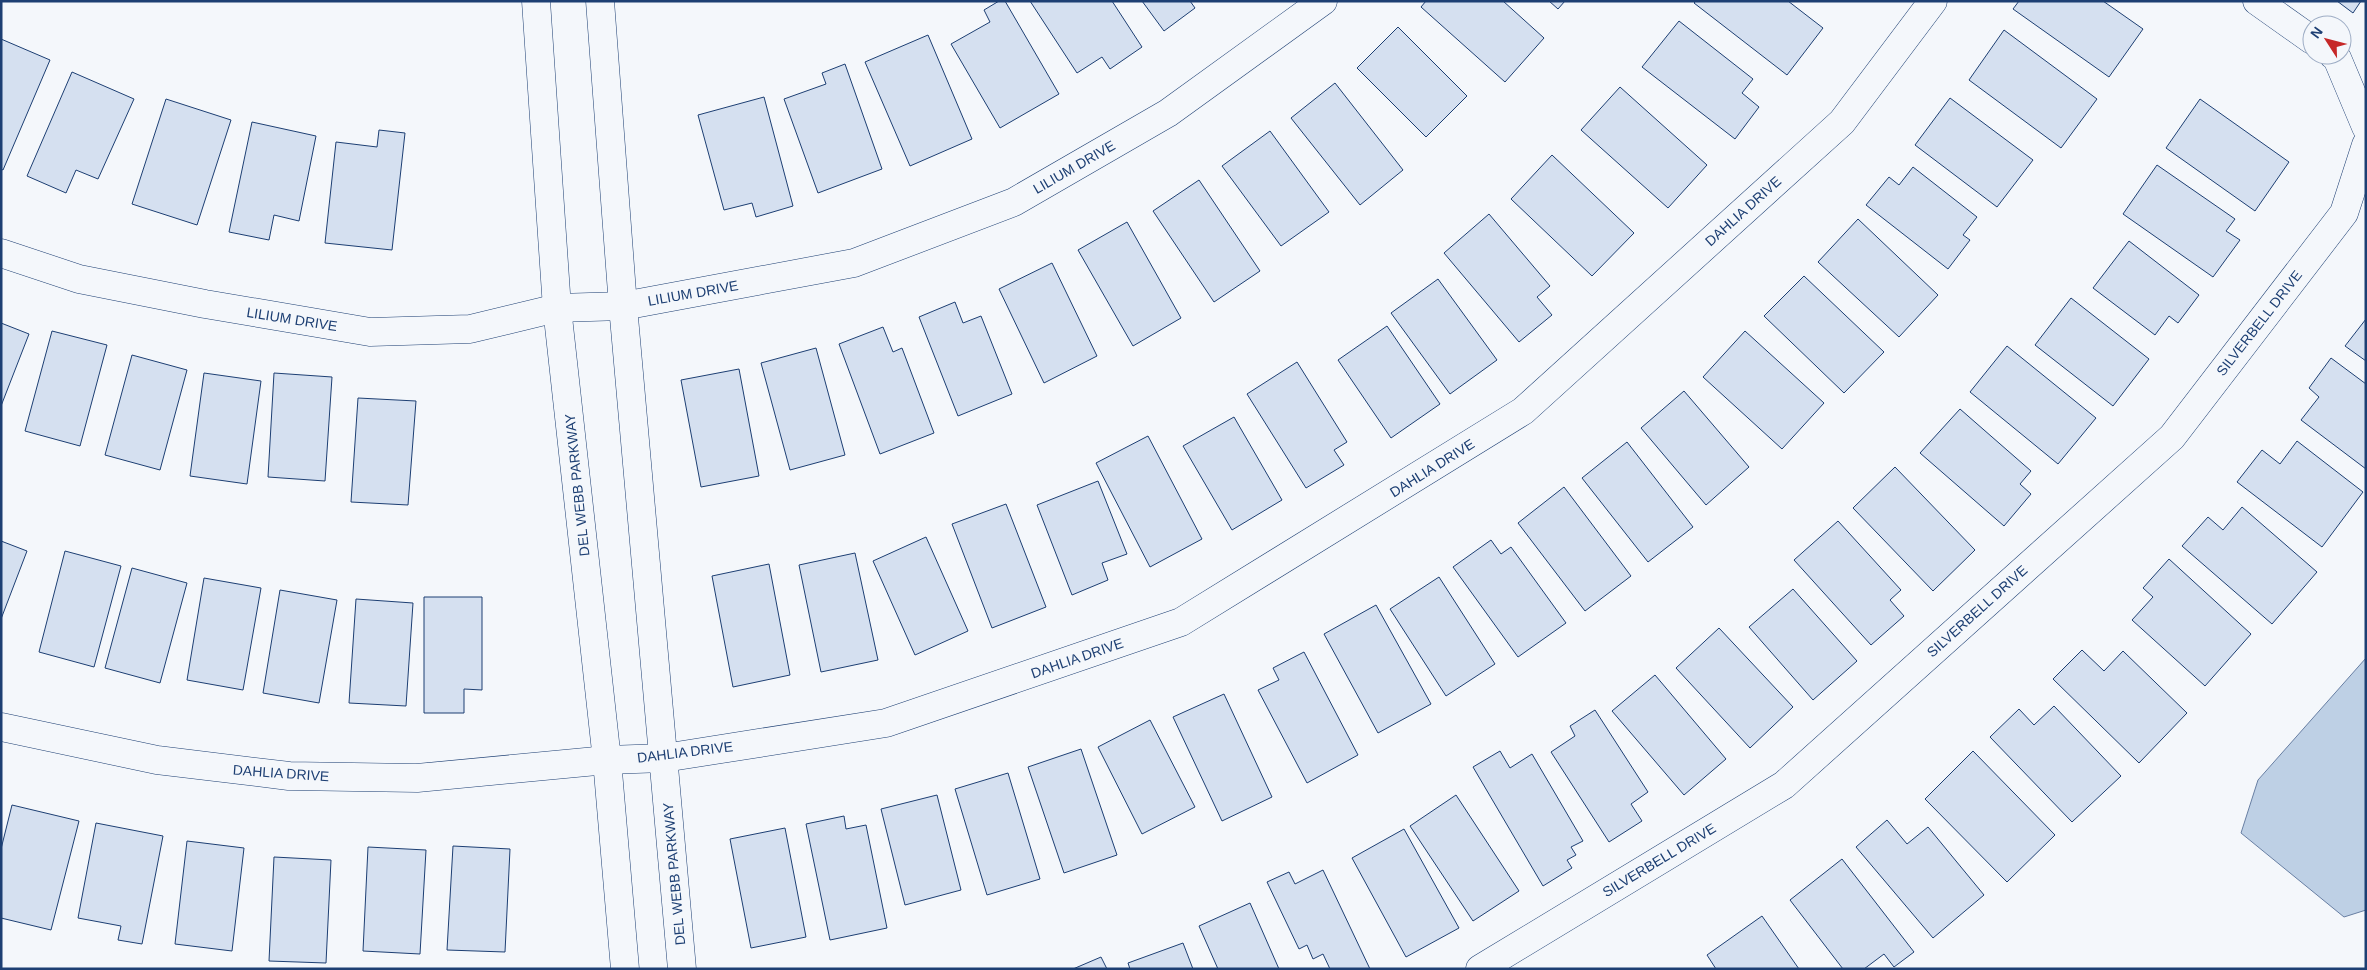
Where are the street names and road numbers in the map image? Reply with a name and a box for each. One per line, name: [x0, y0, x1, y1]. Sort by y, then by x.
street label: LILIUM DRIVE: [1030, 137, 1118, 197]
street label: DAHLIA DRIVE: [1702, 173, 1784, 249]
street label: SILVERBELL DRIVE: [2213, 267, 2305, 379]
street label: LILIUM DRIVE: [646, 277, 740, 309]
street label: LILIUM DRIVE: [245, 304, 339, 334]
street label: DEL WEBB PARKWAY: [561, 412, 592, 557]
street label: DAHLIA DRIVE: [1387, 436, 1477, 500]
street label: SILVERBELL DRIVE: [1924, 562, 2030, 660]
street label: DAHLIA DRIVE: [1029, 635, 1125, 681]
street label: DAHLIA DRIVE: [636, 738, 734, 766]
street label: DAHLIA DRIVE: [232, 762, 330, 784]
street label: DEL WEBB PARKWAY: [660, 801, 688, 946]
street label: SILVERBELL DRIVE: [1600, 820, 1718, 900]

